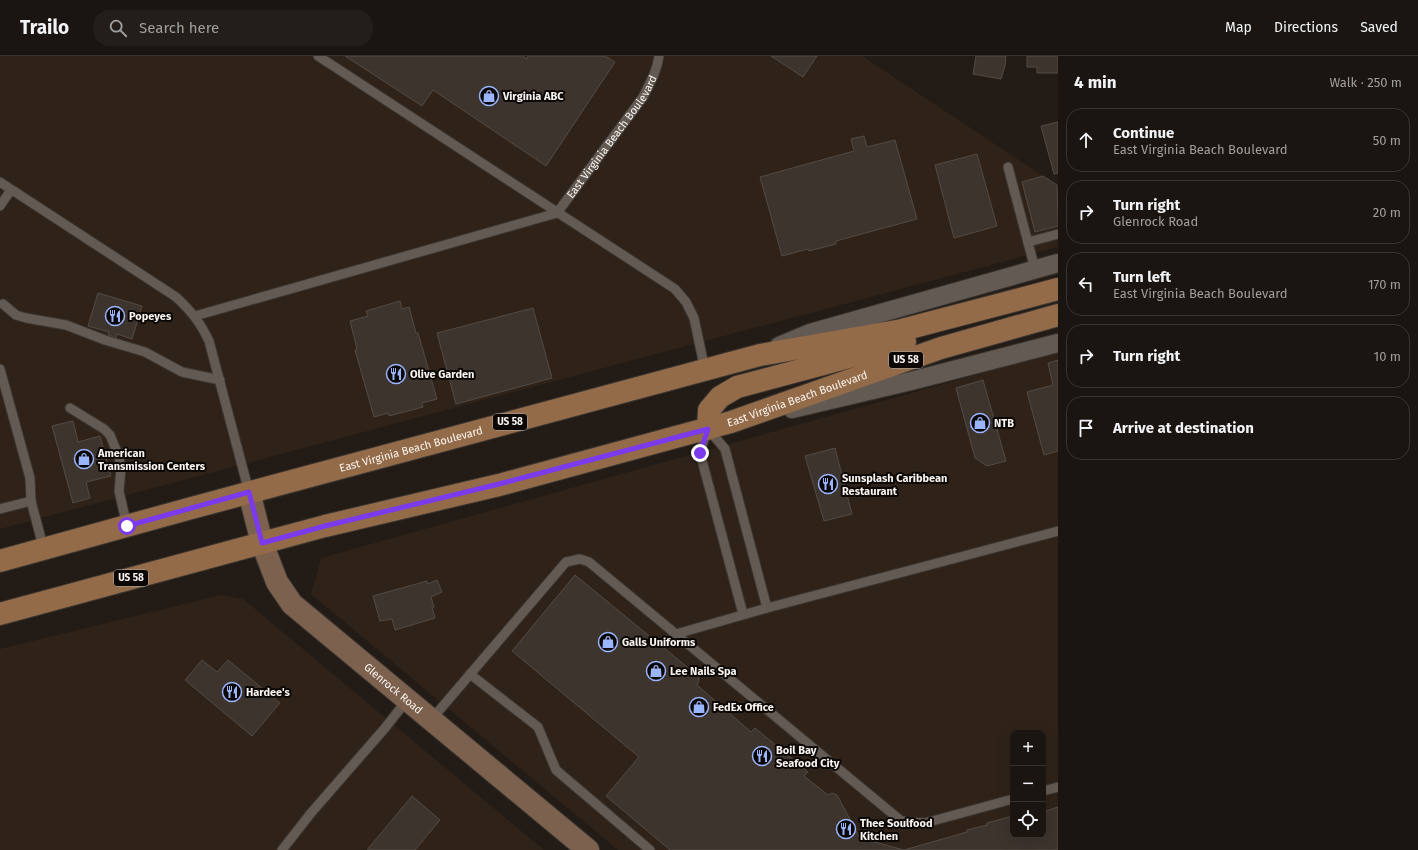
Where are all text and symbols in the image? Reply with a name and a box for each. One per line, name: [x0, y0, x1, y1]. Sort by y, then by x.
search box: [93, 10, 373, 46]
text: Trailo: [20, 16, 69, 39]
icon: search: [107, 17, 129, 39]
text: Search here: [139, 19, 219, 37]
text: Map: [1225, 19, 1252, 36]
text: Directions: [1274, 19, 1338, 36]
text: Saved: [1360, 19, 1398, 36]
text: 4 min: [1074, 72, 1117, 93]
street label: East Virginia Beach Boulevard: [564, 73, 659, 201]
text: Walk · 250 m: [1329, 75, 1402, 90]
shop icon: Virginia ABC: [478, 85, 500, 107]
place label: Virginia ABC: [502, 90, 564, 103]
text: Continue: [1113, 124, 1174, 142]
icon: ahead: [1075, 129, 1097, 151]
text: 50 m: [1373, 133, 1401, 148]
text: East Virginia Beach Boulevard: [1113, 142, 1288, 157]
text: Turn right: [1113, 196, 1180, 214]
icon: right: [1075, 201, 1097, 223]
text: 20 m: [1373, 205, 1401, 220]
text: Glenrock Road: [1113, 214, 1198, 229]
text: Turn left: [1113, 268, 1171, 286]
icon: left: [1075, 273, 1097, 295]
text: 170 m: [1368, 277, 1401, 292]
text: East Virginia Beach Boulevard: [1113, 286, 1288, 301]
restaurant icon: Popeyes: [104, 305, 126, 327]
place label: Popeyes: [129, 310, 172, 323]
icon: right: [1075, 345, 1097, 367]
text: Turn right: [1113, 347, 1180, 365]
text: 10 m: [1374, 349, 1401, 364]
road number: US 58: [889, 352, 923, 368]
restaurant icon: Olive Garden: [385, 363, 407, 385]
place label: Olive Garden: [410, 368, 474, 381]
street label: East Virginia Beach Boulevard: [726, 368, 869, 429]
shop icon: NTB: [969, 412, 991, 434]
road number: US 58: [493, 414, 527, 430]
place label: NTB: [994, 417, 1014, 430]
icon: arrive: [1075, 417, 1097, 439]
text: Arrive at destination: [1113, 419, 1254, 437]
street label: East Virginia Beach Boulevard: [338, 423, 484, 474]
route end: [691, 444, 709, 462]
place label: American Transmission Centers: [97, 447, 206, 473]
shop icon: American Transmission Centers: [73, 448, 95, 470]
place label: Sunsplash Caribbean Restaurant: [842, 472, 947, 498]
restaurant icon: Sunsplash Caribbean Restaurant: [817, 473, 839, 495]
route start: [118, 517, 136, 535]
road number: US 58: [114, 570, 148, 586]
shop icon: Galls Uniforms: [597, 631, 619, 653]
place label: Galls Uniforms: [622, 636, 696, 649]
street label: Glenrock Road: [362, 660, 425, 716]
shop icon: Lee Nails Spa: [645, 660, 667, 682]
place label: Lee Nails Spa: [670, 665, 737, 678]
restaurant icon: Hardee's: [221, 681, 243, 703]
place label: Hardee's: [246, 686, 291, 699]
shop icon: FedEx Office: [688, 696, 710, 718]
place label: FedEx Office: [713, 701, 774, 714]
map controls: [1010, 730, 1046, 838]
button: +: [1010, 730, 1046, 766]
place label: Boil Bay Seafood City: [776, 744, 840, 770]
restaurant icon: Boil Bay Seafood City: [751, 745, 773, 767]
button: −: [1010, 766, 1046, 802]
button: locate: [1010, 802, 1046, 838]
place label: Thee Soulfood Kitchen: [860, 817, 933, 843]
restaurant icon: Thee Soulfood Kitchen: [835, 818, 857, 840]

